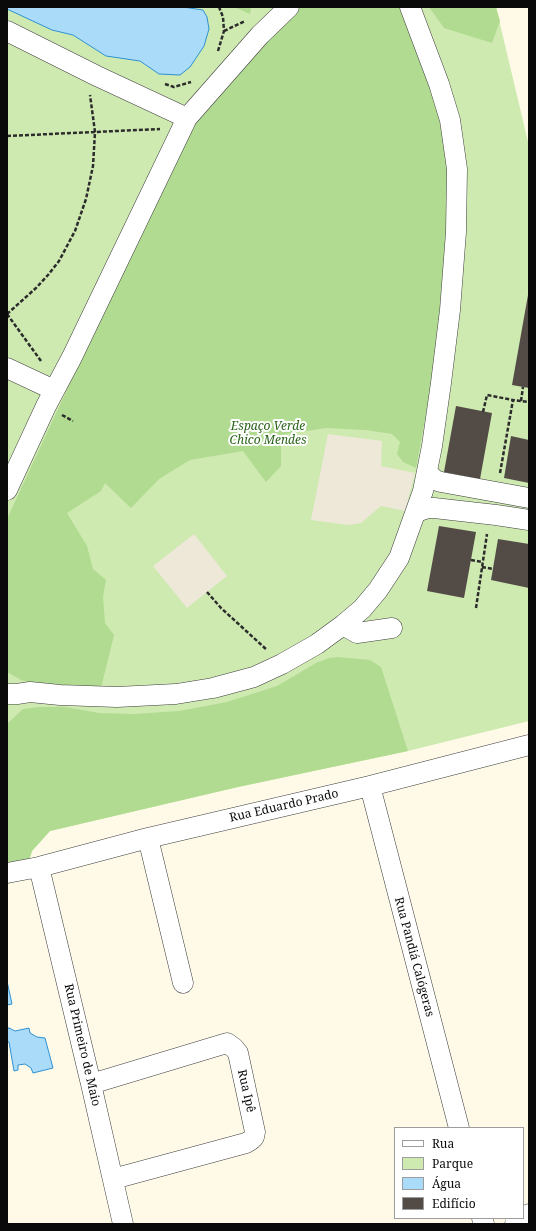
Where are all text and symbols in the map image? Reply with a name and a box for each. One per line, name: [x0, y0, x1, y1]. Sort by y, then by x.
park label: Espaço Verde Chico Mendes: [229, 420, 307, 448]
street label: Rua Eduardo Prado: [228, 786, 340, 826]
street label: Rua Pandiá Calógeras: [391, 896, 437, 1018]
street label: Rua Primeiro de Maio: [61, 982, 103, 1108]
street label: Rua Ipê: [234, 1068, 258, 1114]
legend: [394, 1127, 524, 1219]
text: Rua: [432, 1135, 454, 1152]
text: Parque: [432, 1155, 473, 1172]
text: Água: [432, 1175, 461, 1192]
text: Edifício: [432, 1195, 476, 1212]

